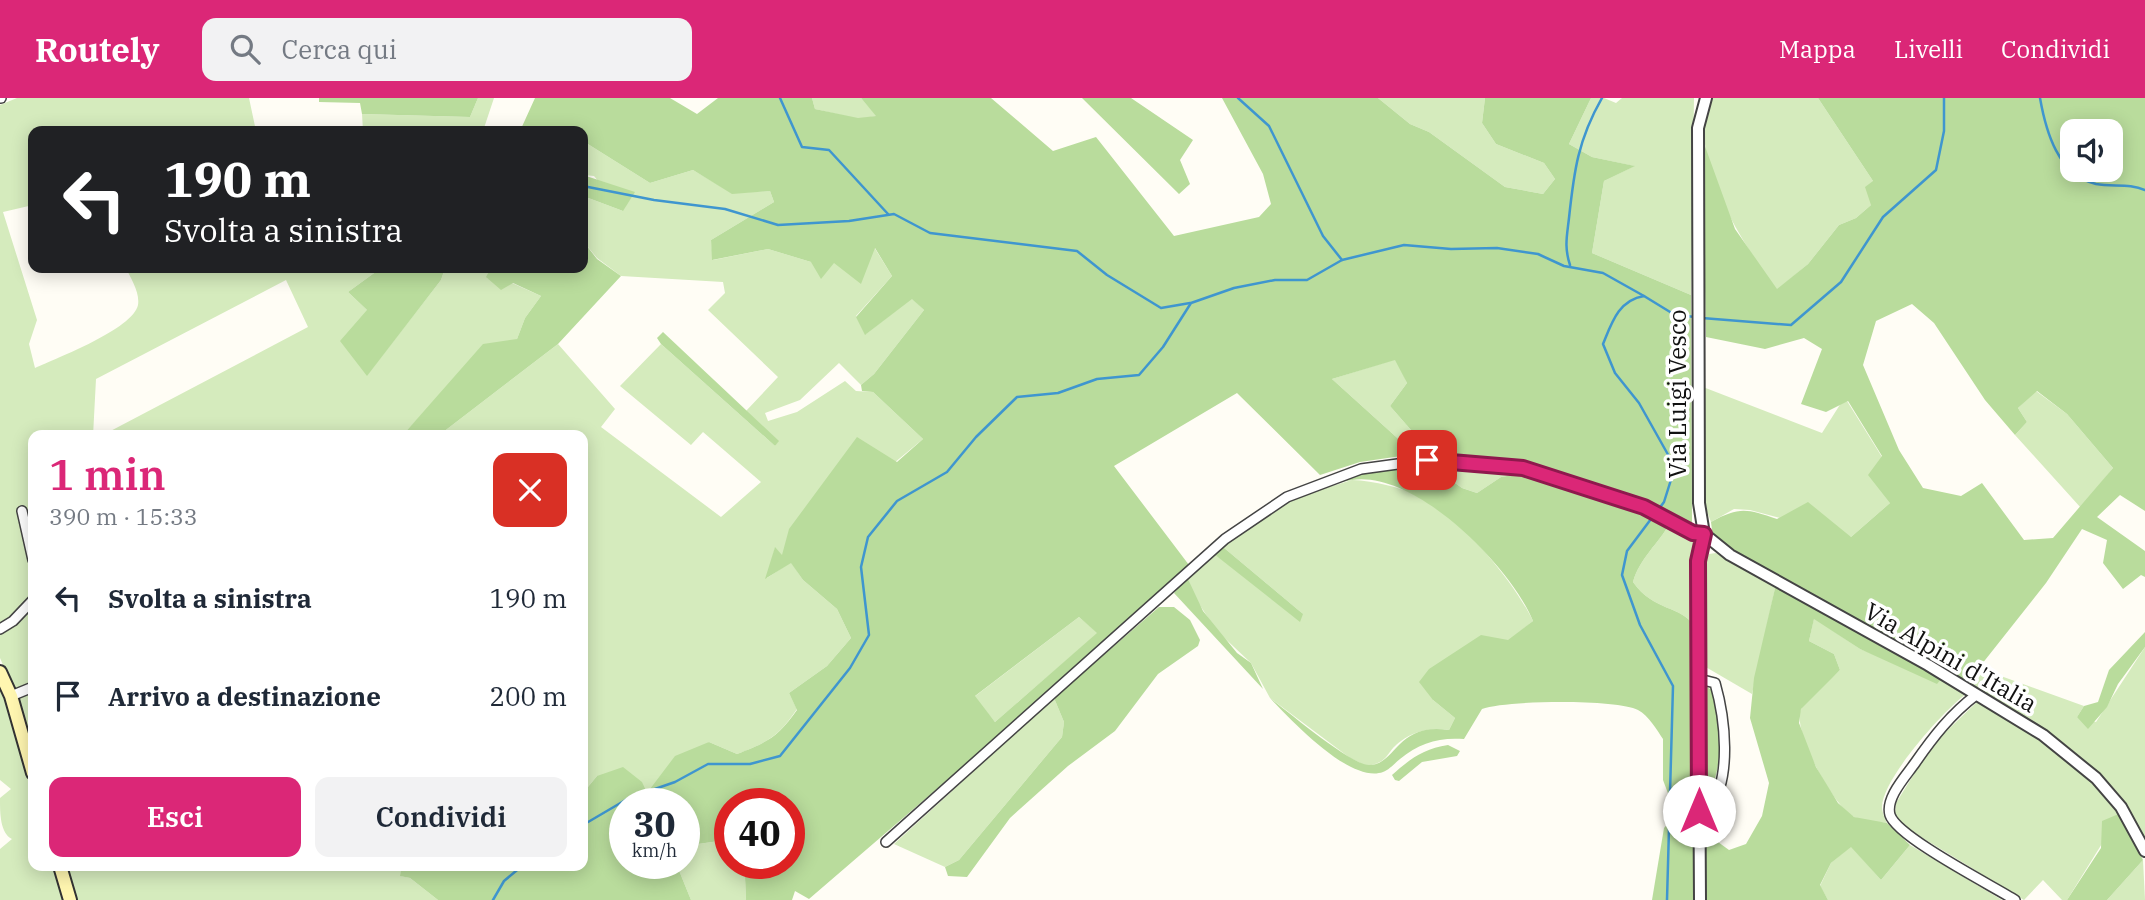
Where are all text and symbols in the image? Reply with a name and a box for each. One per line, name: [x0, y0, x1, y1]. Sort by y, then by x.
search box: [202, 18, 692, 81]
text: Routely: [35, 28, 160, 71]
icon: search: [226, 30, 264, 68]
text: Cerca qui: [282, 32, 397, 66]
text: Mappa: [1779, 33, 1856, 65]
text: Livelli: [1894, 33, 1963, 65]
text: Condividi: [2001, 33, 2110, 65]
map controls: [2060, 119, 2123, 182]
button: sound: [2060, 119, 2123, 182]
text: 190 m: [164, 147, 311, 210]
icon: left: [49, 154, 140, 245]
text: Svolta a sinistra: [164, 209, 403, 251]
street label: Via Luigi Vesco: [1661, 309, 1693, 479]
pin: [1397, 430, 1457, 490]
icon: arrive: [1408, 441, 1446, 479]
text: 1 min: [49, 447, 166, 502]
button: close: [493, 453, 567, 527]
text: 390 m · 15:33: [49, 501, 198, 531]
icon: left: [49, 579, 87, 617]
text: Svolta a sinistra: [108, 581, 312, 615]
text: 190 m: [489, 581, 567, 615]
street label: Via Alpini d'Italia: [1859, 595, 2043, 719]
icon: arrive: [49, 677, 87, 715]
text: Arrivo a destinazione: [108, 679, 381, 713]
text: 200 m: [489, 679, 567, 713]
position arrow: [1662, 774, 1736, 848]
button: Esci: [49, 777, 301, 857]
button: Condividi: [315, 777, 567, 857]
speed limit sign: 40: [714, 788, 805, 879]
text: 30: [633, 801, 676, 847]
text: km/h: [632, 839, 677, 862]

